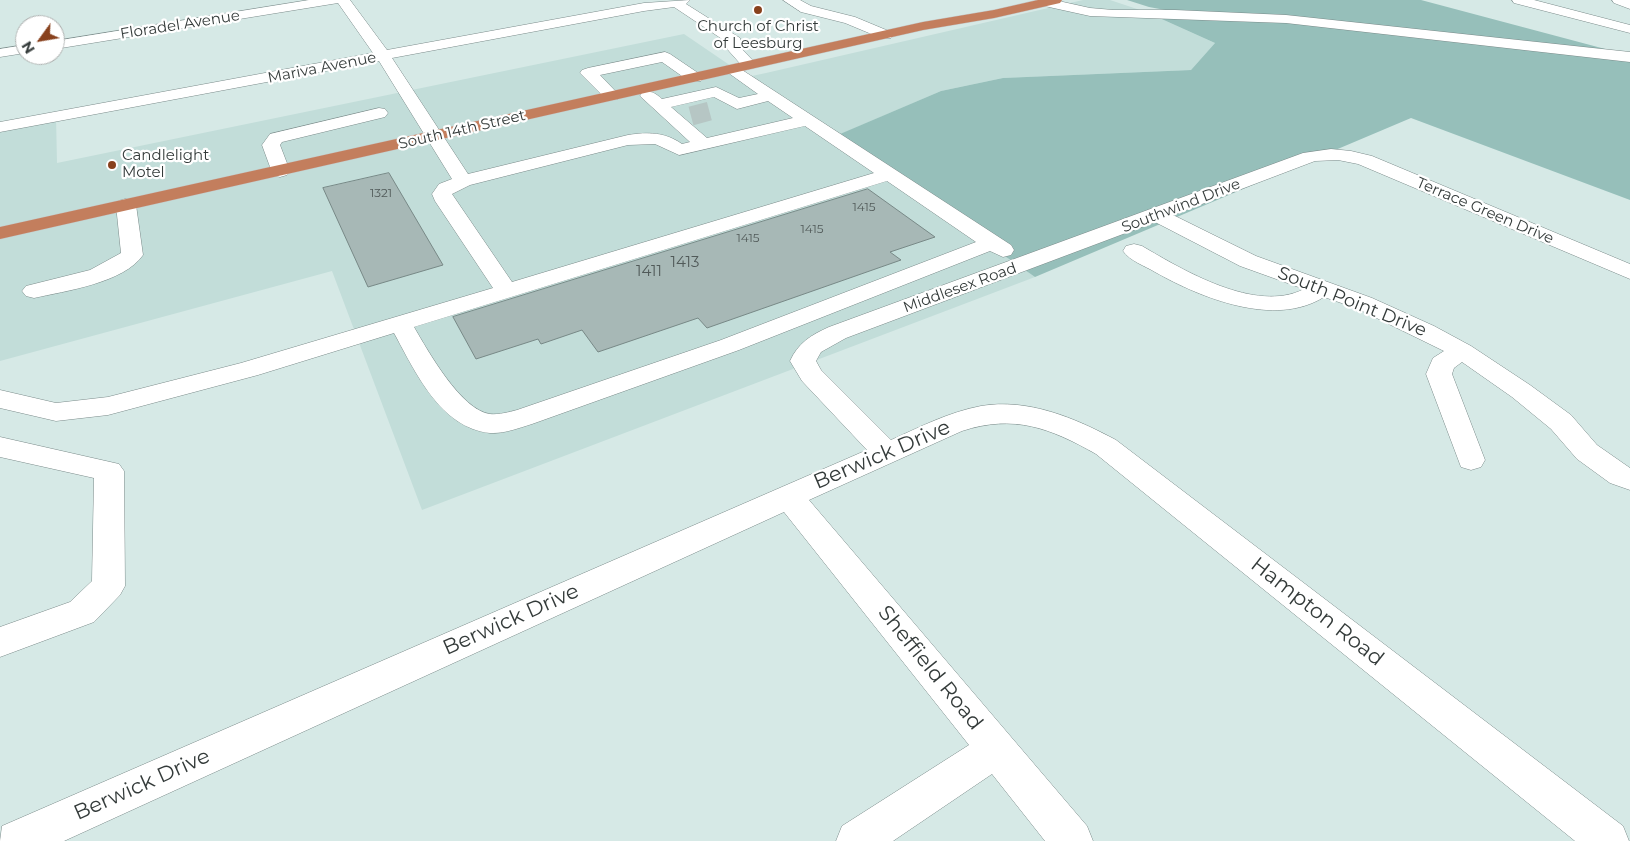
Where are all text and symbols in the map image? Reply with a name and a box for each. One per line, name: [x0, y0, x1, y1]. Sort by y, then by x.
marker: Church of Christ of Leesburg: [752, 4, 764, 16]
street label: Floradel Avenue: [119, 7, 241, 43]
north arrow: [15, 15, 65, 65]
place label: Church of Christ of Leesburg: [697, 18, 819, 53]
text: N: [17, 38, 39, 57]
street label: Mariva Avenue: [266, 49, 378, 87]
street label: South 14th Street: [397, 107, 527, 153]
place label: Candlelight Motel: [122, 147, 209, 182]
marker: Candlelight Motel: [106, 159, 118, 171]
street label: Terrace Green Drive: [1414, 174, 1556, 248]
street label: Southwind Drive: [1119, 175, 1243, 237]
house number: 1321: [370, 186, 392, 200]
house number: 1415: [852, 200, 876, 214]
house number: 1415: [800, 222, 824, 236]
house number: 1415: [736, 231, 760, 245]
house number: 1413: [671, 254, 699, 272]
street label: Middlesex Road: [901, 259, 1019, 317]
street label: South Point Drive: [1274, 262, 1430, 342]
house number: 1411: [636, 263, 662, 281]
street label: Berwick Drive: [810, 415, 954, 495]
street label: Hampton Road: [1245, 552, 1389, 672]
street label: Berwick Drive: [439, 579, 583, 661]
street label: Sheffield Road: [872, 601, 988, 735]
street label: Berwick Drive: [70, 744, 214, 826]

